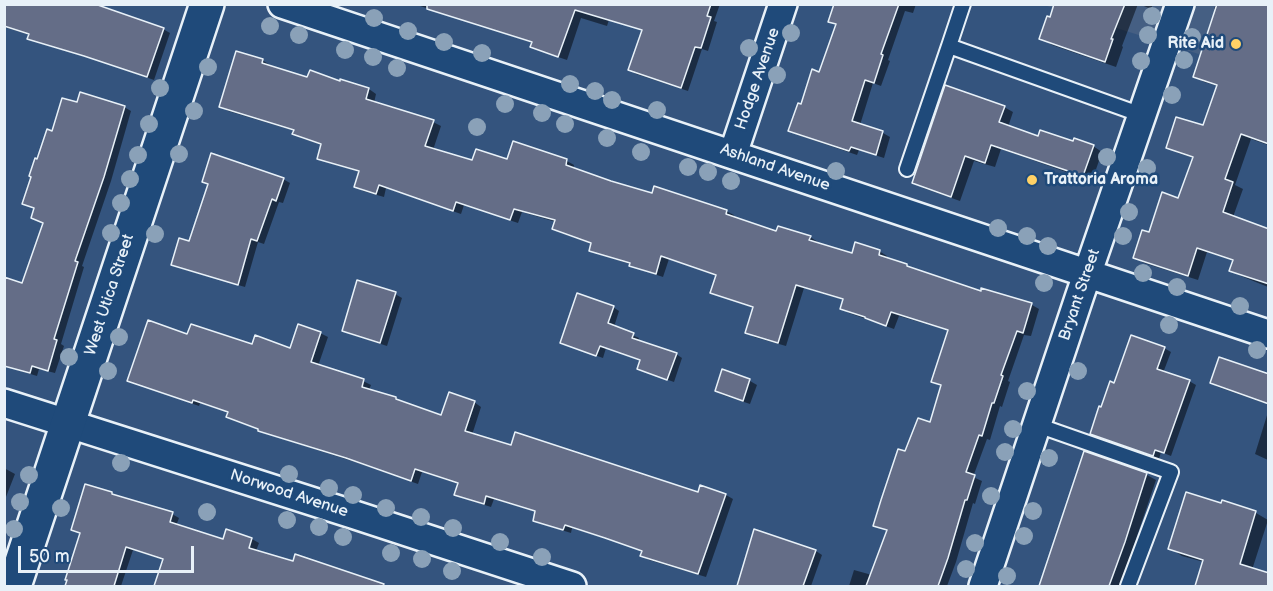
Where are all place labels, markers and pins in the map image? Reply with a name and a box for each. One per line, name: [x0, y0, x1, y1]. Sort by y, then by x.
place label: Rite Aid: [1167, 34, 1224, 54]
marker: Rite Aid: [1229, 37, 1243, 51]
place label: Trattoria Aroma: [1044, 170, 1158, 190]
marker: Trattoria Aroma: [1025, 173, 1039, 187]

